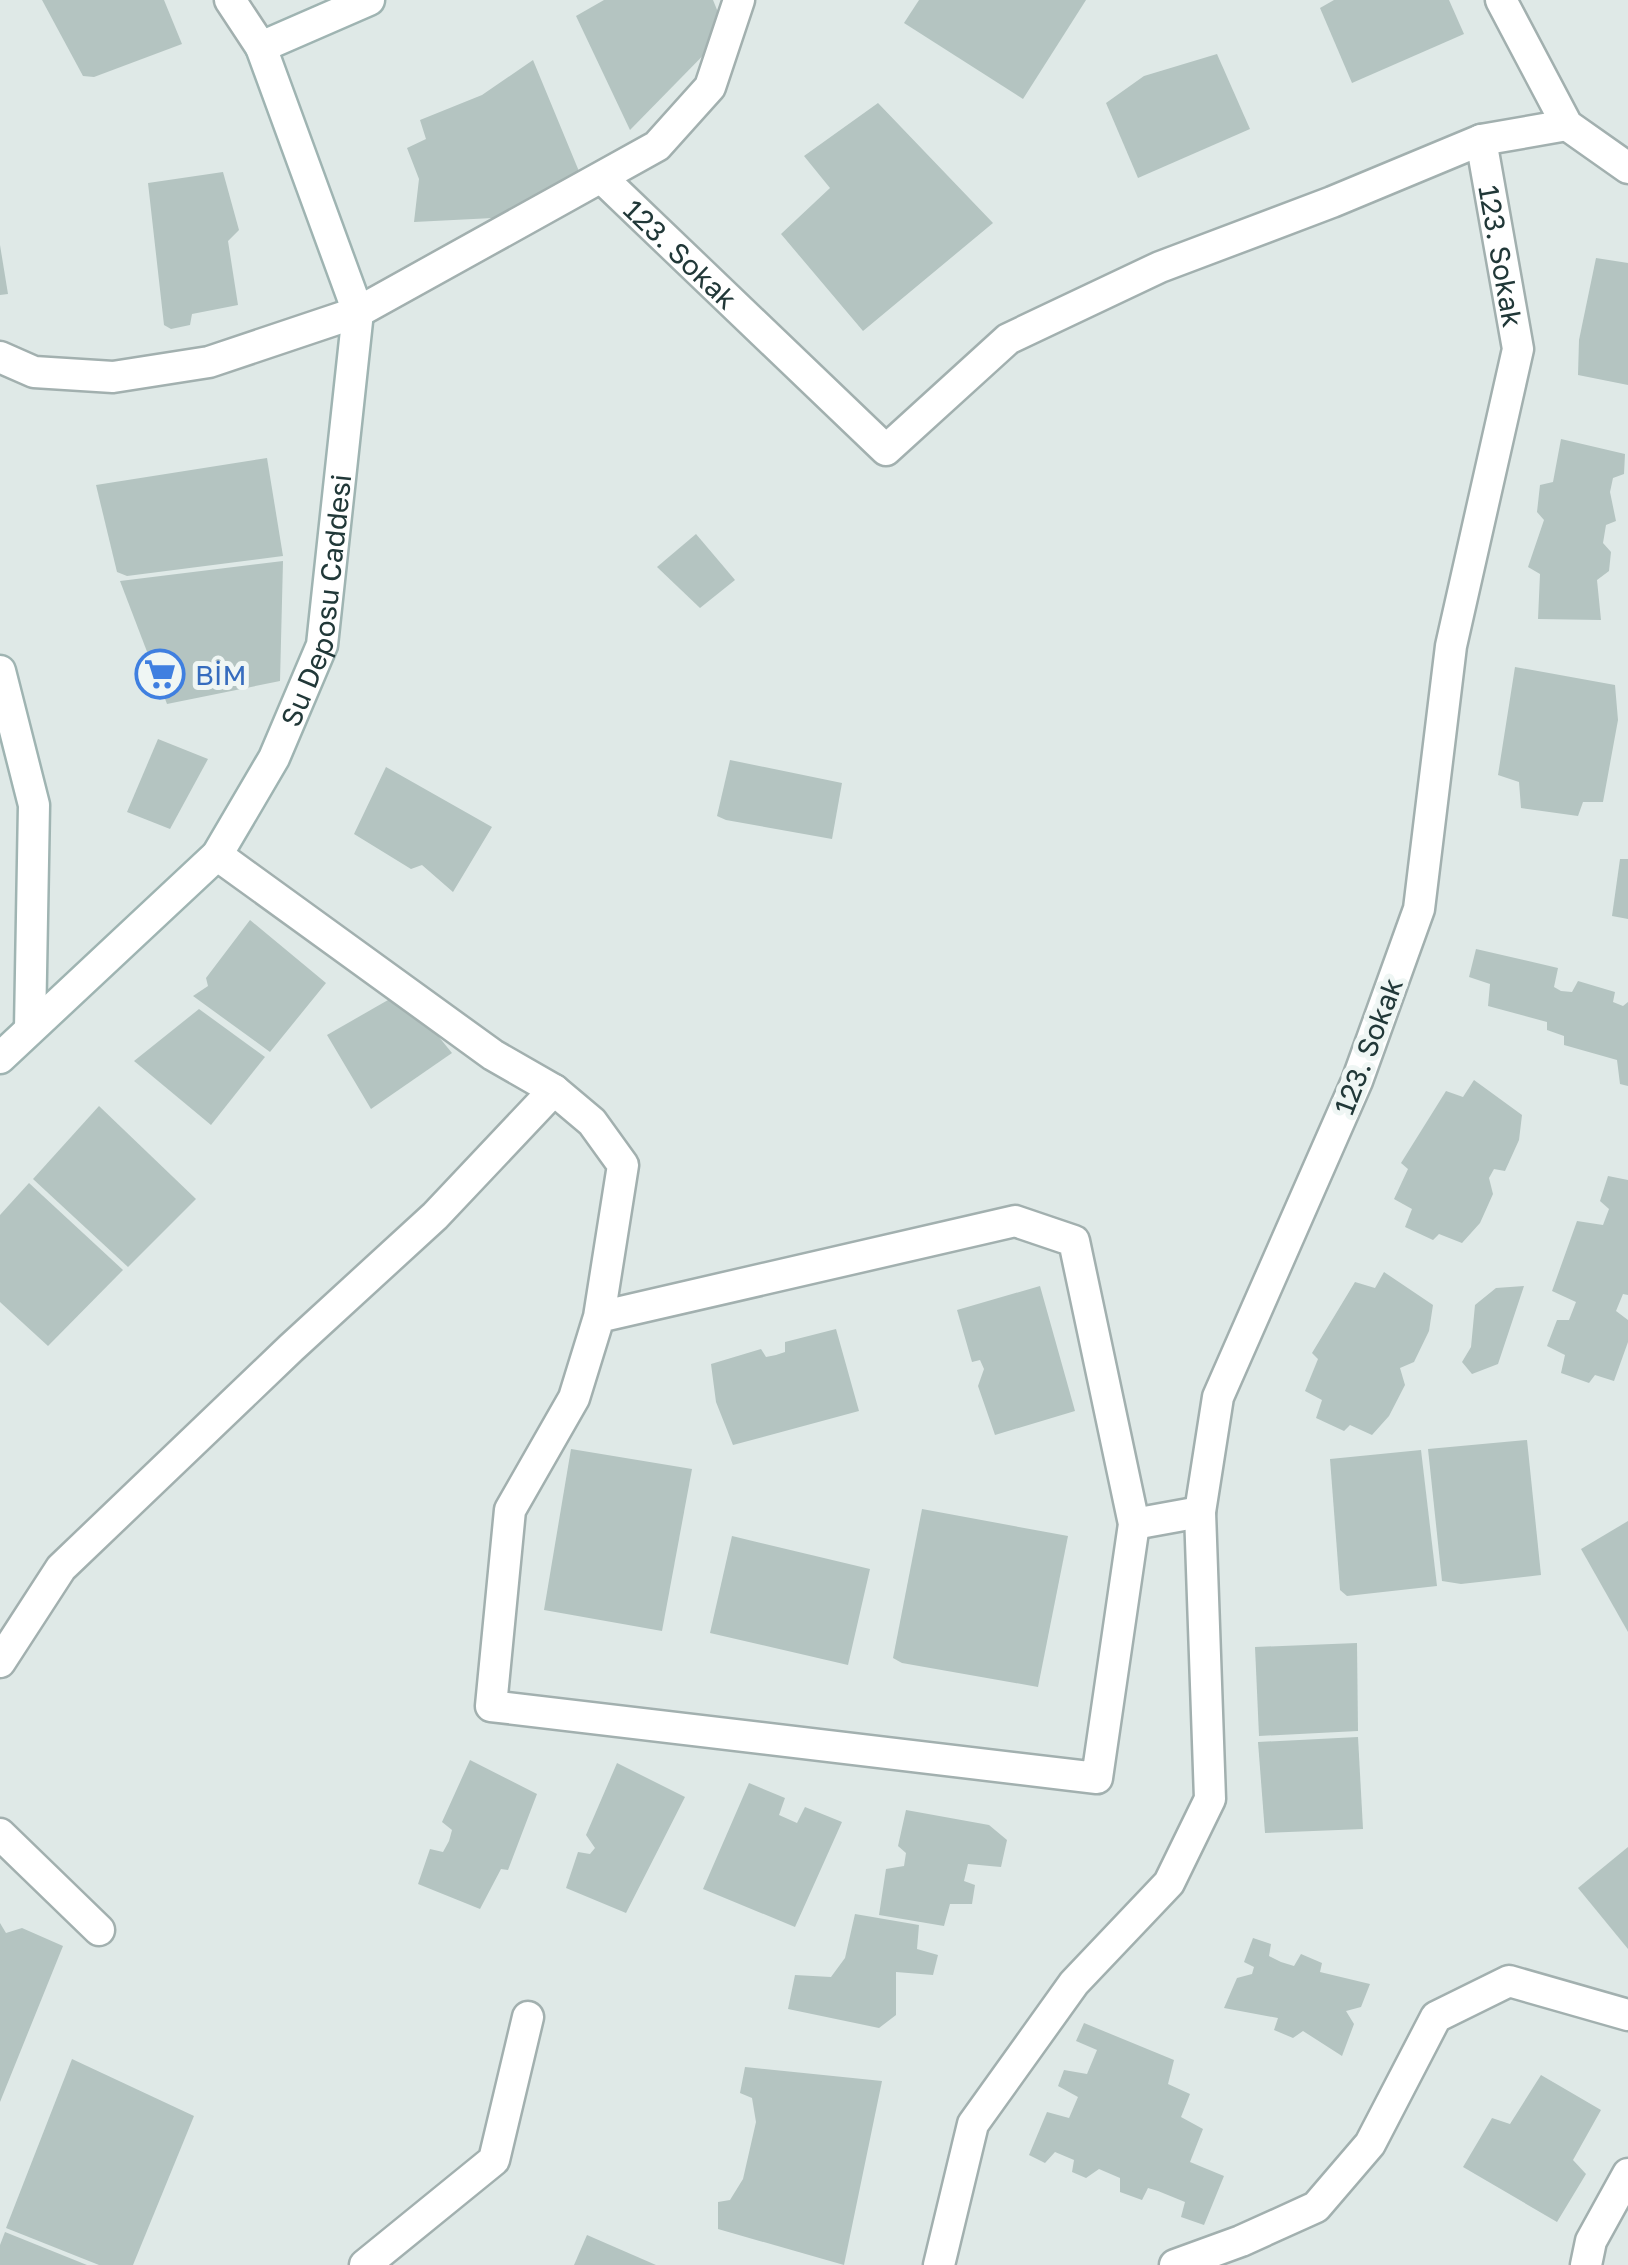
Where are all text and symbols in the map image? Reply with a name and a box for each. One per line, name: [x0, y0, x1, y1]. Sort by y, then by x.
street label: 123. Sokak: [1473, 182, 1530, 330]
street label: 123. Sokak: [618, 192, 744, 315]
street label: Su Deposu Caddesi: [273, 472, 357, 731]
supermarket icon: BİM: [134, 648, 186, 700]
place label: BİM: [195, 658, 247, 691]
street label: 123. Sokak: [1327, 973, 1409, 1119]

